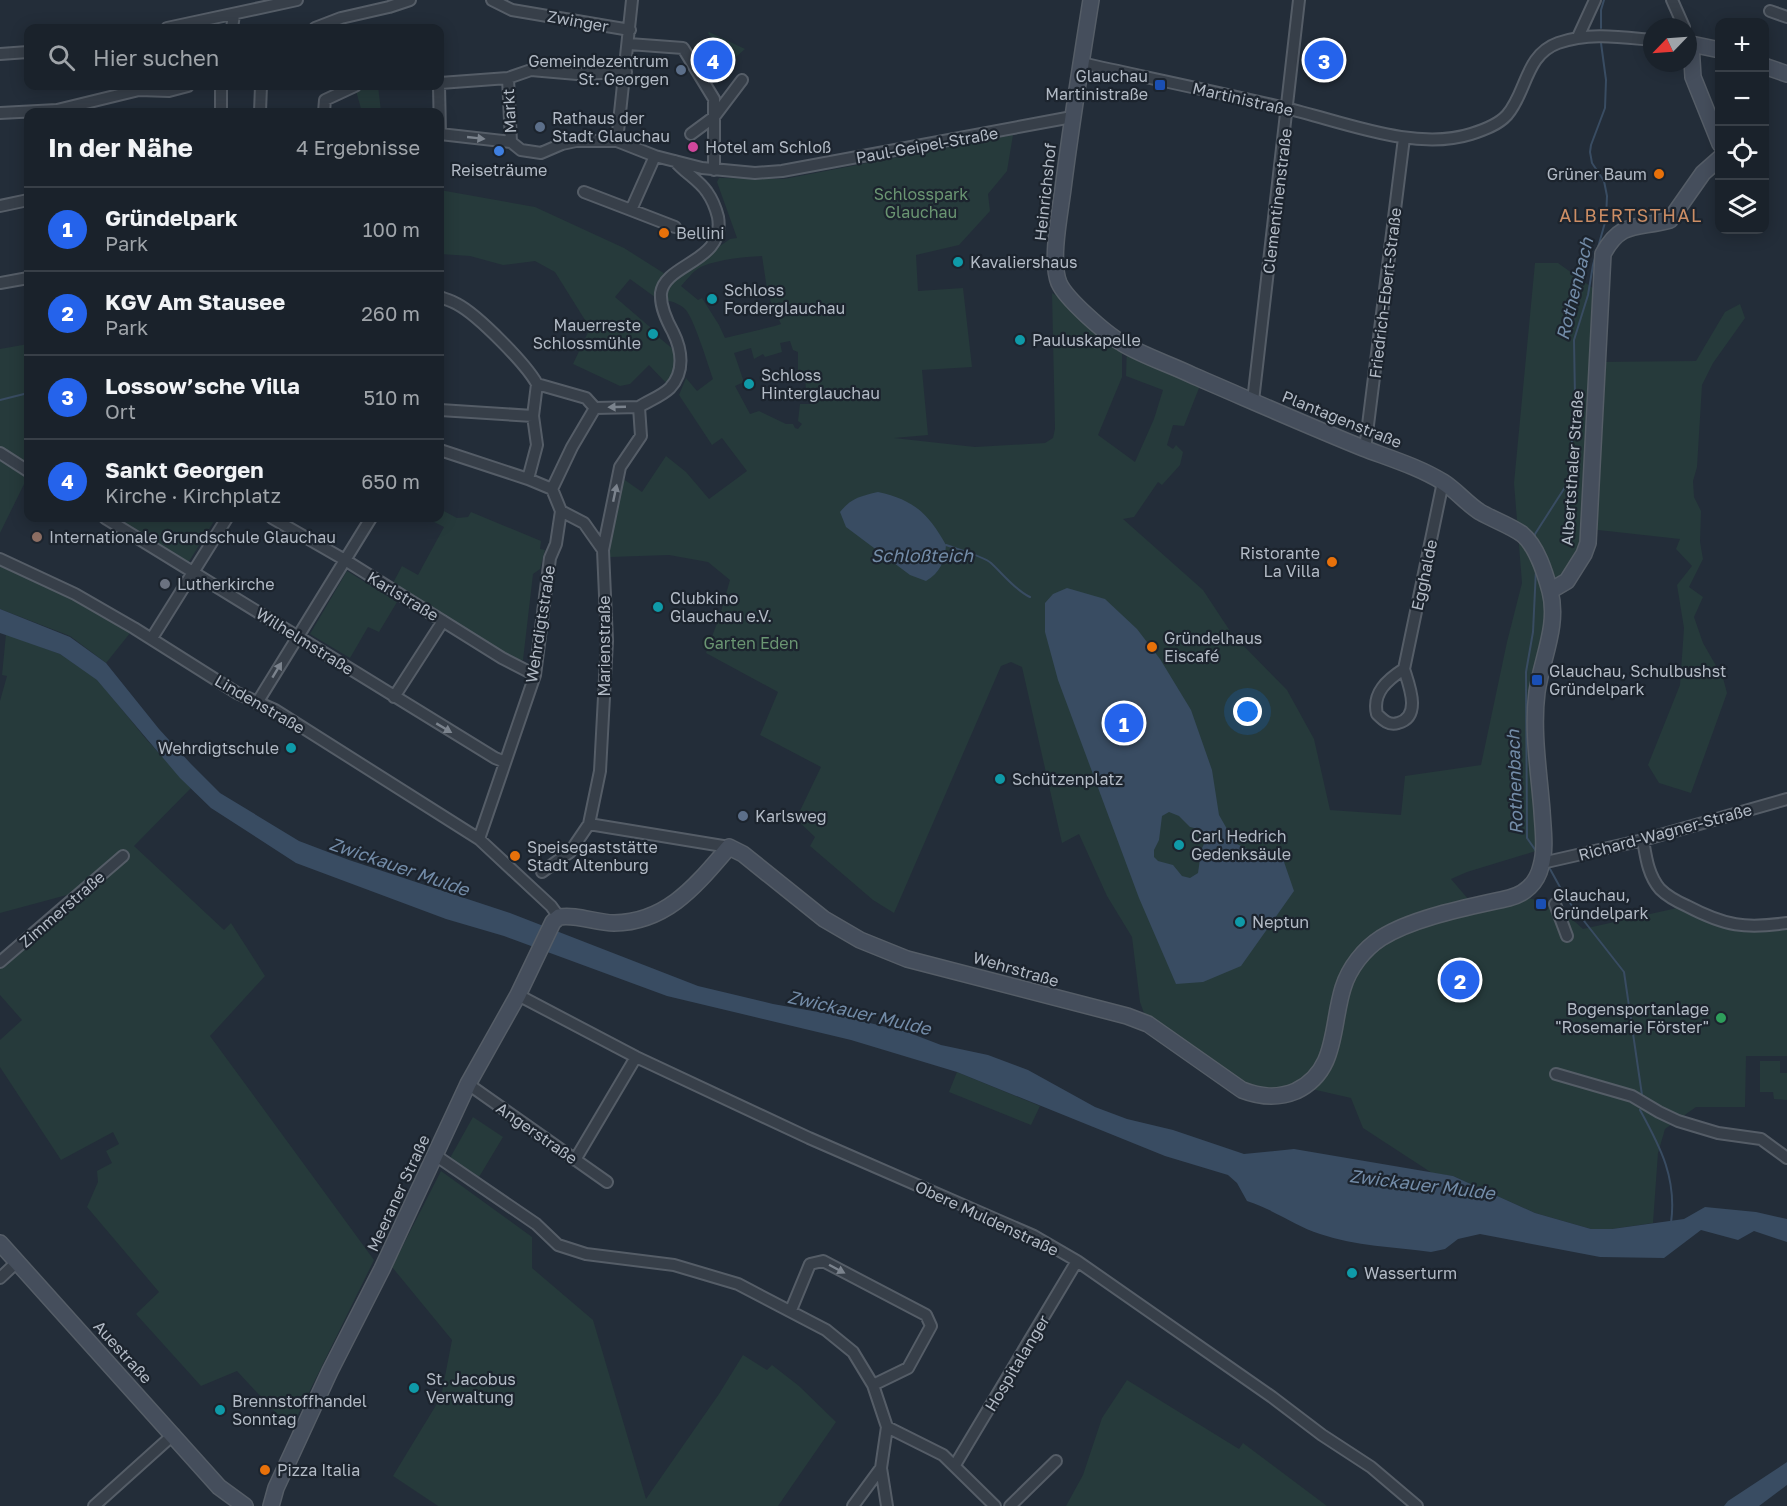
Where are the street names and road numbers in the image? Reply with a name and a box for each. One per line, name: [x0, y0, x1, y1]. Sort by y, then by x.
street label: Zwinger: [546, 6, 610, 36]
street label: Martinistraße: [1191, 78, 1295, 120]
street label: Markt: [498, 88, 520, 134]
street label: Paul-Geipel-Straße: [854, 123, 1000, 167]
street label: Clementinenstraße: [1258, 127, 1296, 275]
street label: Heinrichshof: [1030, 142, 1060, 242]
street label: Friedrich-Ebert-Straße: [1365, 206, 1405, 380]
street label: Plantagenstraße: [1279, 386, 1405, 452]
street label: Albertsthaler Straße: [1557, 390, 1587, 546]
street label: Egghalde: [1407, 538, 1441, 612]
street label: Wehrdigtstraße: [521, 564, 559, 684]
street label: Karlstraße: [364, 567, 442, 625]
street label: Marienstraße: [594, 595, 614, 697]
street label: Wilhelmstraße: [252, 603, 358, 679]
street label: Lindenstraße: [211, 670, 309, 738]
street label: Richard-Wagner-Straße: [1576, 799, 1754, 865]
street label: Zimmerstraße: [15, 867, 109, 951]
street label: Wehrstraße: [971, 947, 1061, 991]
street label: Angerstraße: [493, 1098, 581, 1168]
street label: Meeraner Straße: [362, 1131, 434, 1255]
street label: Obere Muldenstraße: [912, 1176, 1062, 1260]
street label: Hospitalanger: [980, 1311, 1054, 1415]
street label: Auestraße: [89, 1316, 157, 1388]

